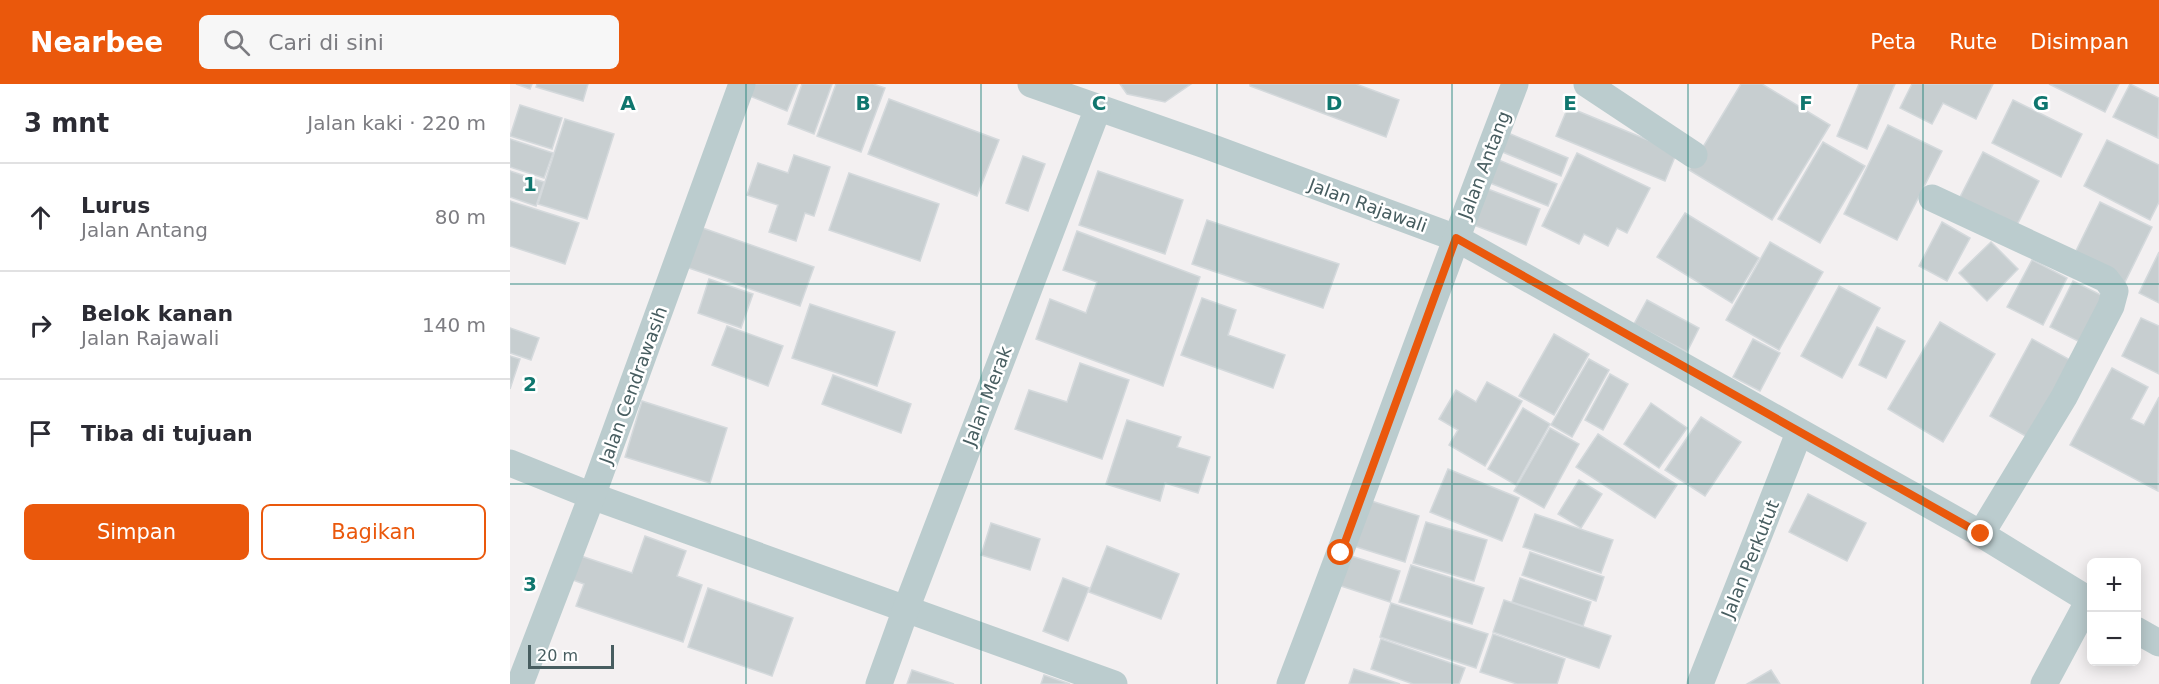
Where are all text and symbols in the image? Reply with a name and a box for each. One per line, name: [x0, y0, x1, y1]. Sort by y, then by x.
search box: [199, 15, 619, 69]
text: Nearbee: [30, 26, 163, 59]
icon: search: [220, 26, 253, 59]
text: Cari di sini: [268, 30, 384, 55]
text: Peta: [1870, 30, 1916, 54]
text: Rute: [1949, 30, 1997, 54]
text: Disimpan: [2030, 30, 2129, 54]
text: A: [620, 91, 636, 115]
text: B: [855, 91, 871, 115]
text: C: [1092, 91, 1106, 115]
text: D: [1326, 91, 1342, 115]
text: E: [1563, 91, 1577, 115]
text: F: [1799, 91, 1813, 115]
text: G: [2033, 91, 2049, 115]
text: 3 mnt: [24, 108, 109, 138]
street label: Jalan Antang: [1453, 108, 1514, 223]
text: Jalan kaki · 220 m: [307, 111, 486, 135]
text: 1: [523, 172, 537, 196]
street label: Jalan Rajawali: [1305, 174, 1430, 236]
text: Lurus: [81, 193, 150, 218]
icon: ahead: [24, 201, 57, 234]
text: 80 m: [435, 205, 486, 229]
text: Jalan Antang: [81, 218, 208, 242]
text: Belok kanan: [81, 301, 233, 326]
street label: Jalan Cendrawasih: [594, 303, 671, 468]
icon: right: [24, 309, 57, 342]
text: 140 m: [422, 313, 486, 337]
text: Jalan Rajawali: [81, 326, 219, 350]
street label: Jalan Merak: [958, 343, 1016, 450]
text: 2: [523, 372, 537, 396]
icon: arrive: [24, 417, 57, 450]
text: Tiba di tujuan: [81, 421, 253, 446]
street label: Jalan Perkutut: [1716, 497, 1783, 622]
button: Simpan: [24, 504, 249, 560]
button: Bagikan: [261, 504, 486, 560]
route end: [1967, 520, 1993, 546]
route start: [1327, 539, 1353, 565]
map controls: [2087, 558, 2141, 666]
button: +: [2087, 558, 2141, 612]
text: 3: [523, 572, 537, 596]
button: −: [2087, 612, 2141, 666]
scale bar: [528, 642, 614, 670]
text: 20 m: [537, 646, 578, 665]

